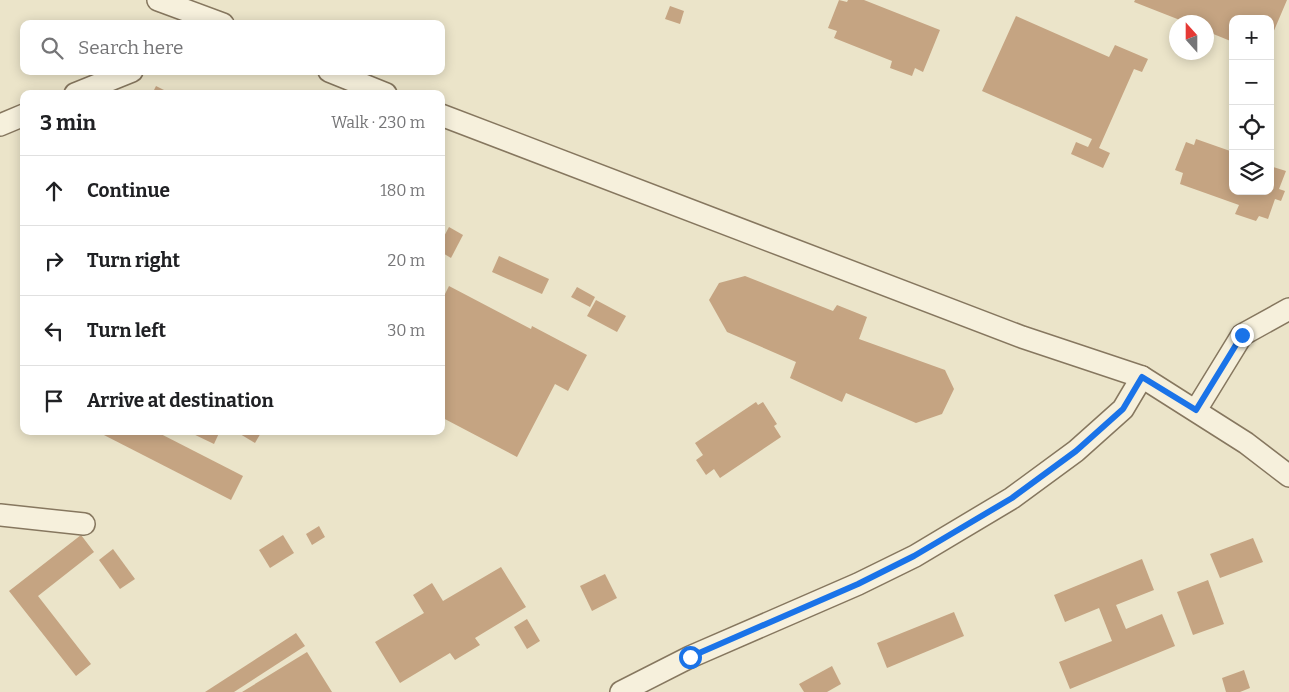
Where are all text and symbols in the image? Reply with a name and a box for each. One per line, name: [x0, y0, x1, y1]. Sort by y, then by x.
north arrow: [1169, 15, 1214, 60]
map controls: [1229, 15, 1274, 195]
button: +: [1229, 15, 1274, 60]
search box: [20, 20, 445, 75]
icon: search: [38, 34, 66, 62]
text: Search here: [78, 36, 183, 59]
button: −: [1229, 60, 1274, 105]
button: locate: [1229, 105, 1274, 150]
text: 3 min: [40, 110, 96, 136]
text: Walk · 230 m: [331, 113, 425, 132]
button: layers: [1229, 150, 1274, 195]
icon: ahead: [40, 177, 68, 205]
text: Continue: [87, 179, 170, 202]
text: 180 m: [380, 181, 425, 200]
icon: right: [40, 247, 68, 275]
text: Turn right: [87, 249, 180, 272]
text: 20 m: [388, 251, 425, 270]
icon: left: [40, 317, 68, 345]
text: Turn left: [87, 319, 166, 342]
text: 30 m: [387, 321, 425, 340]
route end: [1231, 324, 1254, 347]
icon: arrive: [40, 387, 68, 415]
text: Arrive at destination: [87, 389, 274, 412]
route start: [679, 646, 702, 669]

